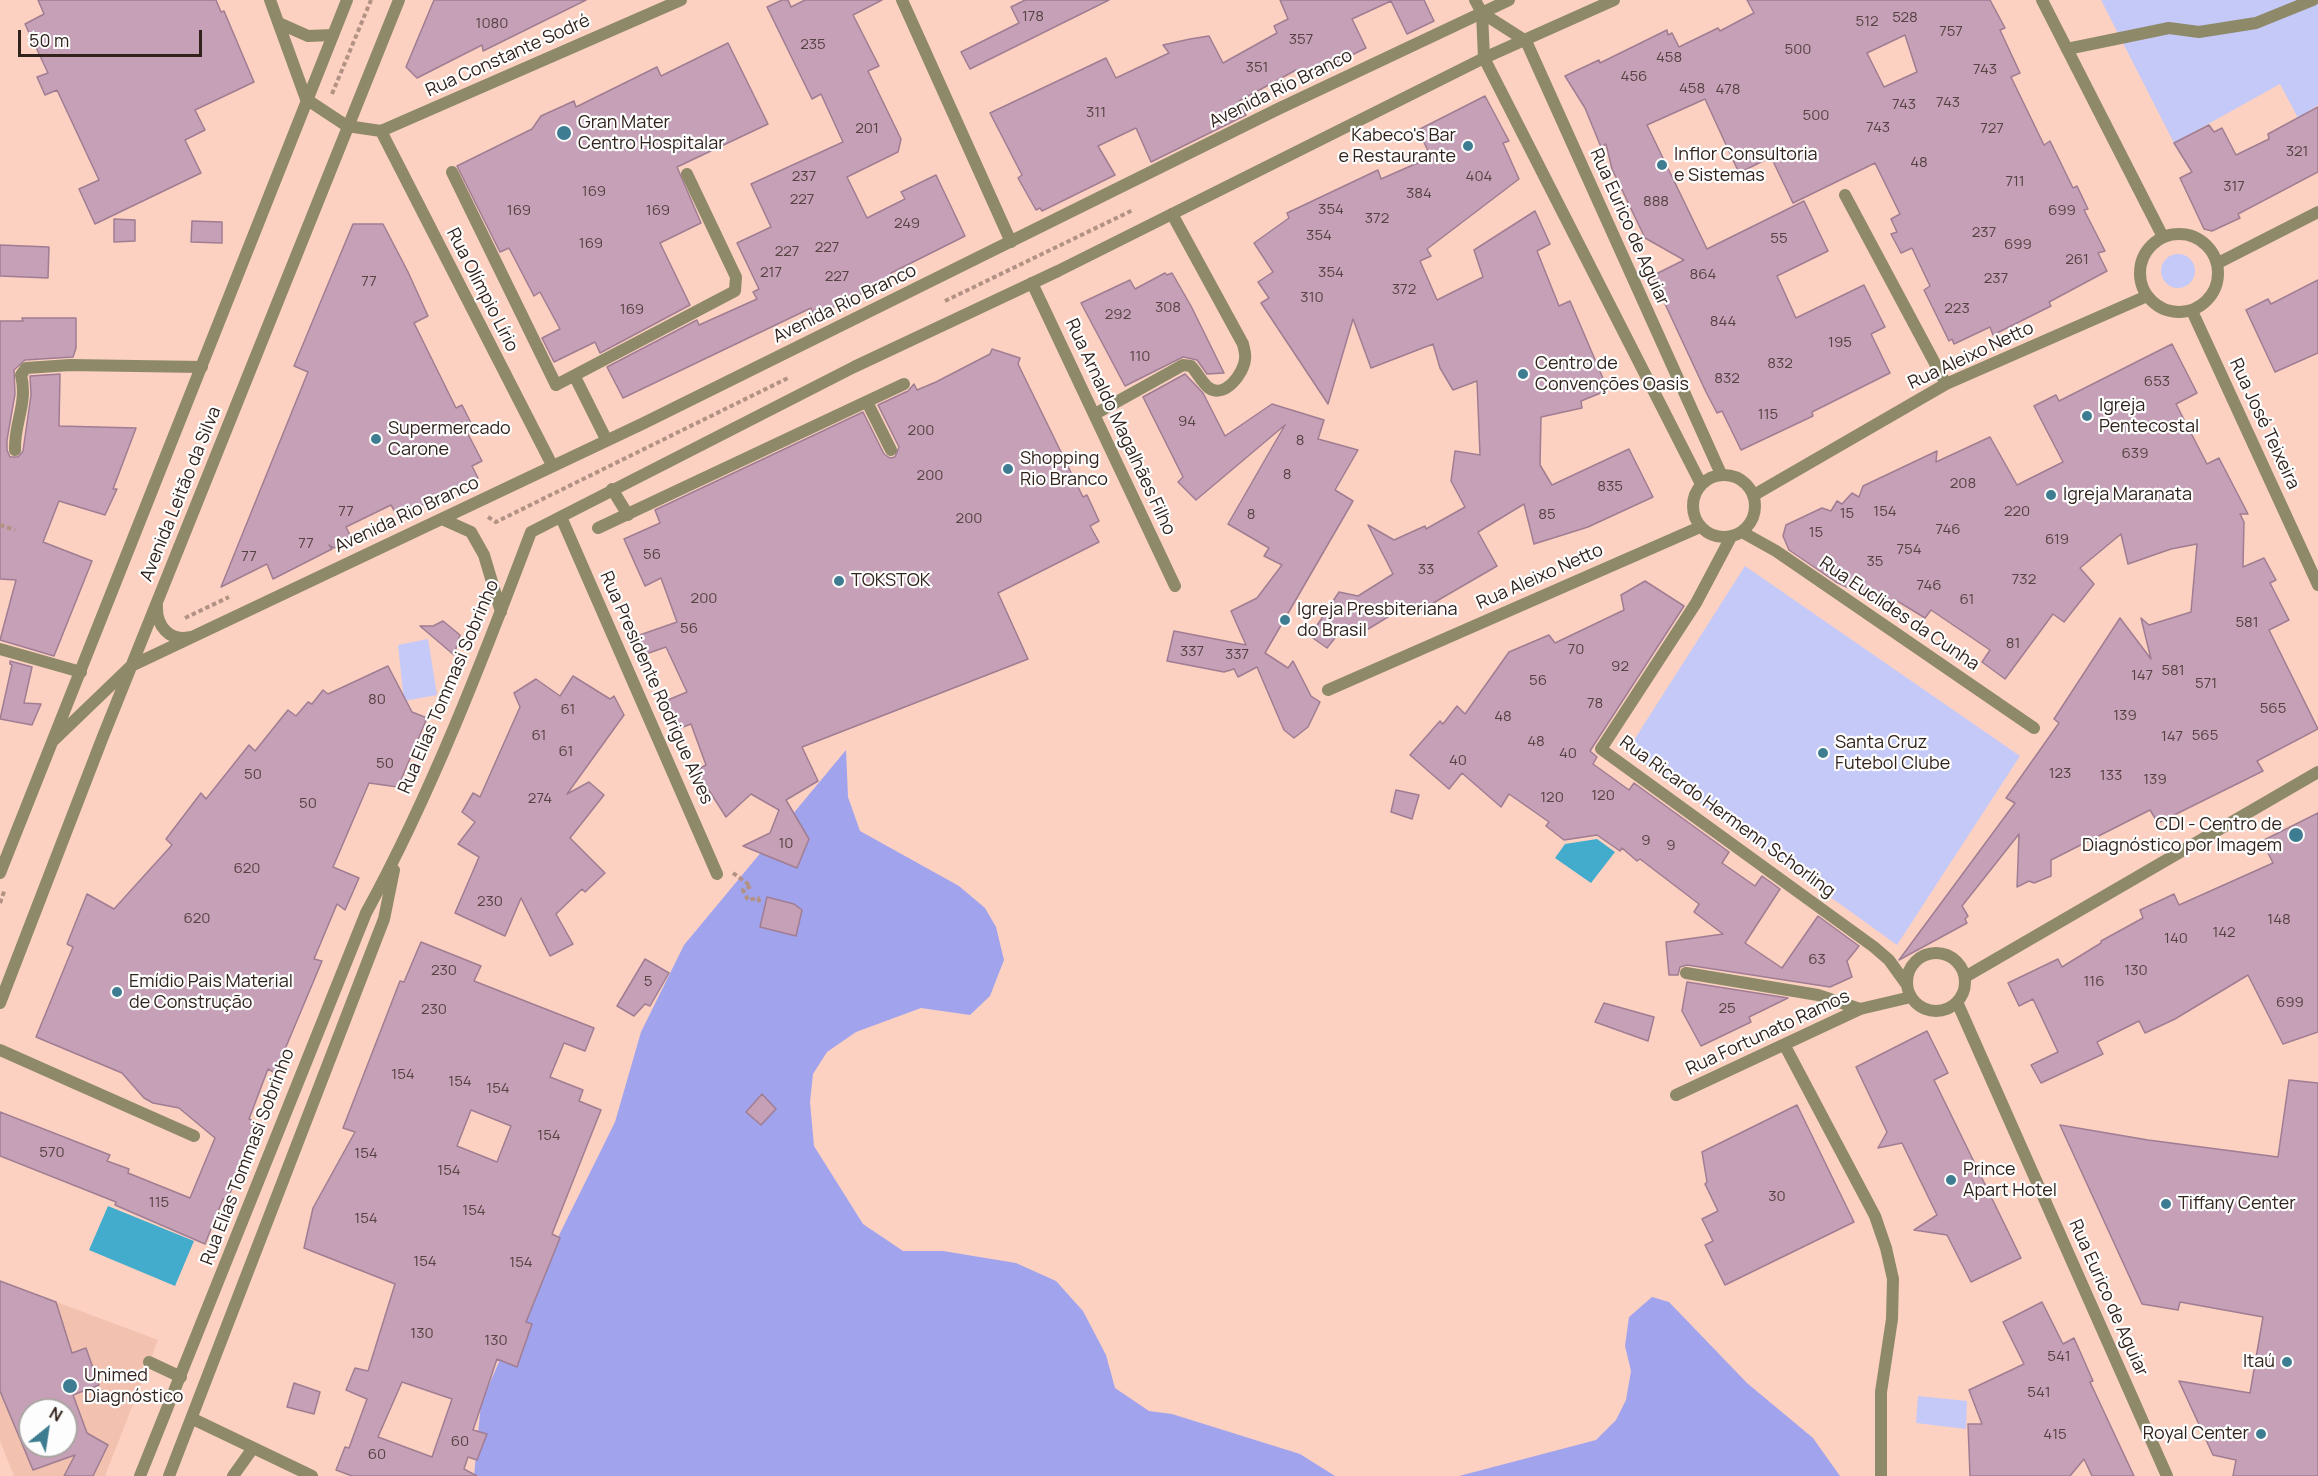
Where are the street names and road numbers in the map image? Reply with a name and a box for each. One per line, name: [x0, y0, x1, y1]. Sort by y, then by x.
street label: Rua Constante Sodré: [422, 10, 594, 102]
street label: Avenida Rio Branco: [1206, 45, 1356, 133]
street label: Rua Eurico de Aguiar: [1585, 145, 1673, 309]
street label: Rua Olímpio Lírio: [441, 224, 523, 356]
street label: Avenida Rio Branco: [770, 260, 920, 348]
street label: Rua Arnaldo Magalhães Filho: [1060, 315, 1180, 539]
street label: Rua Aleixo Netto: [1905, 317, 2037, 395]
street label: Rua José Teixeira: [2224, 355, 2304, 493]
street label: Avenida Leitão da Silva: [136, 403, 226, 585]
street label: Avenida Rio Branco: [331, 472, 483, 558]
street label: Rua Aleixo Netto: [1473, 539, 1607, 615]
street label: Rua Euclides da Cunha: [1815, 552, 1983, 676]
street label: Rua Presidente Rodrigue Alves: [595, 568, 717, 808]
street label: Rua Elias Tommasi Sobrinho: [394, 577, 504, 797]
street label: Rua Ricardo Hermenn Schorling: [1615, 732, 1839, 902]
street label: Rua Fortunato Ramos: [1683, 986, 1853, 1080]
street label: Rua Elias Tommasi Sobrinho: [197, 1046, 299, 1268]
street label: Rua Eurico de Aguiar: [2064, 1216, 2152, 1380]

